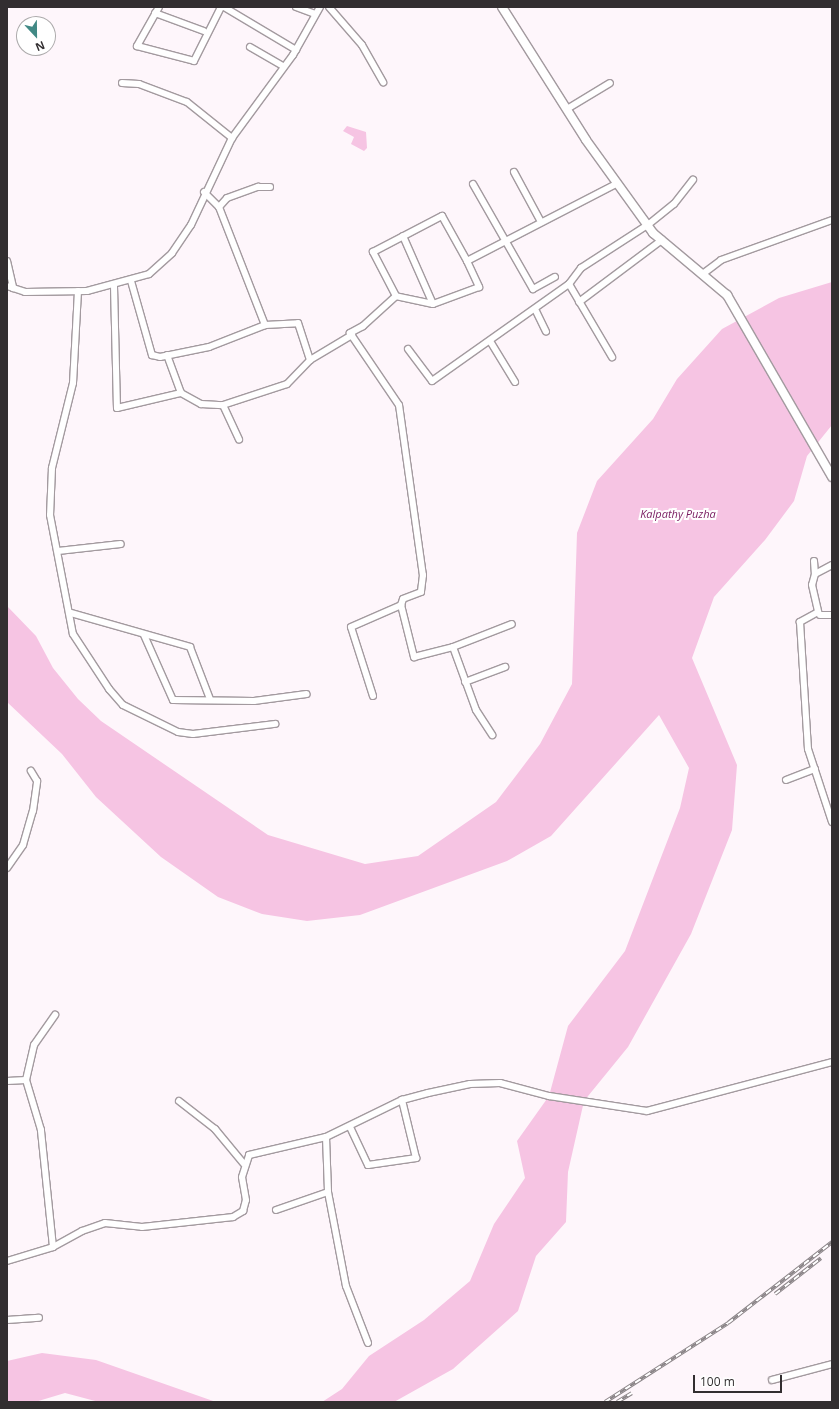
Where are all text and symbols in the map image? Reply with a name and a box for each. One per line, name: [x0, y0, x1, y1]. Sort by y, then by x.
north arrow: [16, 16, 56, 56]
text: N: [33, 38, 47, 55]
water label: Kalpathy Puzha: [640, 507, 716, 521]
scale bar: [695, 1367, 784, 1393]
text: 100 m: [700, 1373, 735, 1390]

